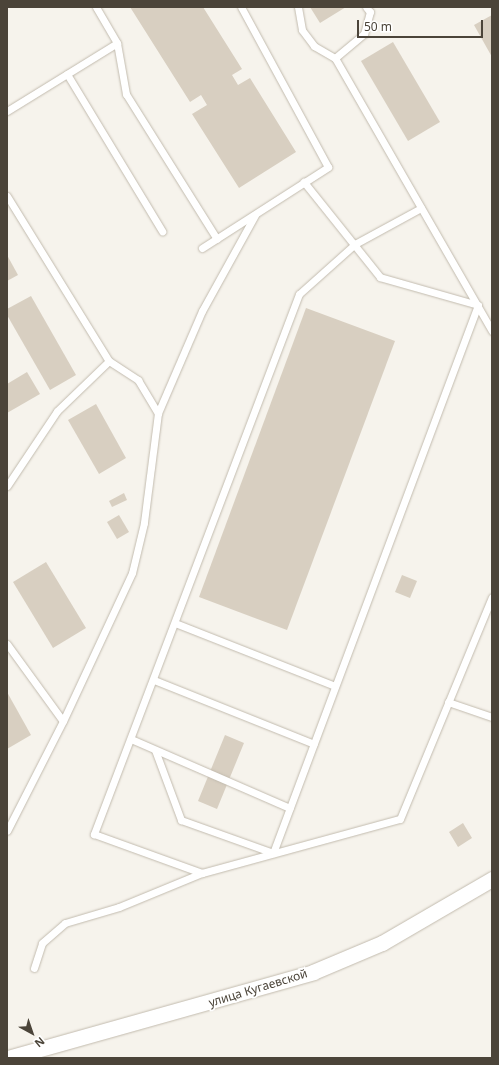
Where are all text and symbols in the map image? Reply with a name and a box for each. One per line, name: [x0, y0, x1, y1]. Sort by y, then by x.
scale bar: [359, 12, 485, 38]
text: 50 m: [364, 18, 392, 35]
street label: улица Кугаевской: [207, 966, 309, 1010]
north arrow: [12, 1013, 52, 1053]
text: N: [32, 1034, 48, 1051]

